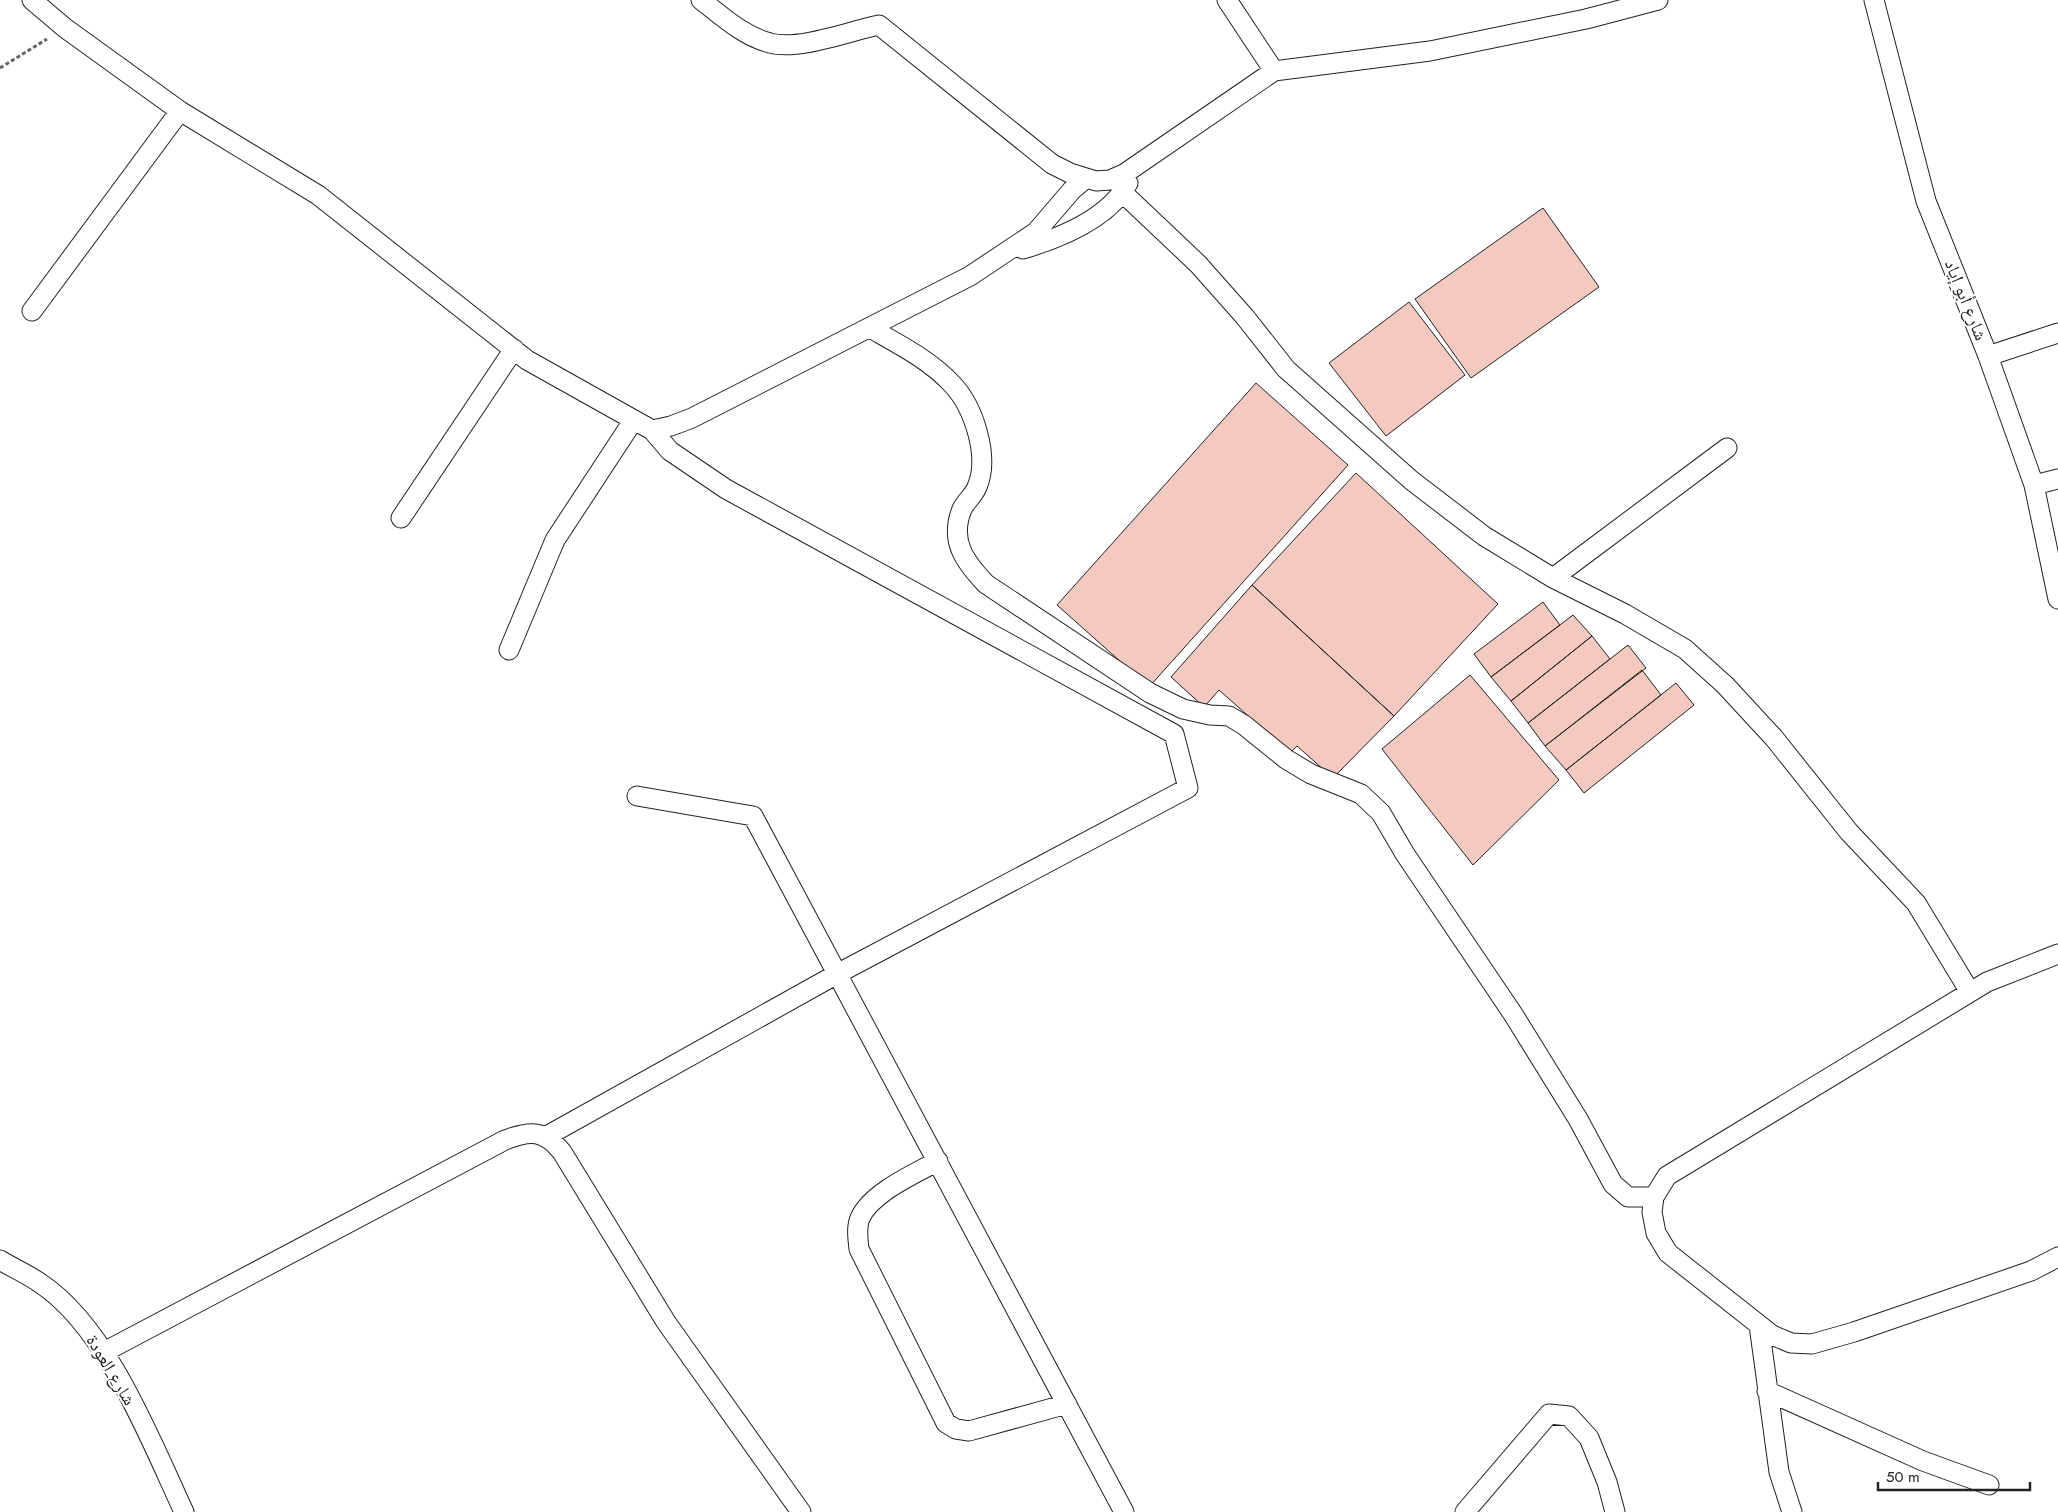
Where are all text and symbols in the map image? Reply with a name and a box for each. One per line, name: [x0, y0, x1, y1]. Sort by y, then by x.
street label: شارع أبو إياد: [1938, 256, 1994, 344]
street label: شارع العودة: [80, 1330, 142, 1410]
scale bar: [1878, 1460, 2030, 1492]
text: 50 m: [1886, 1466, 1920, 1488]

